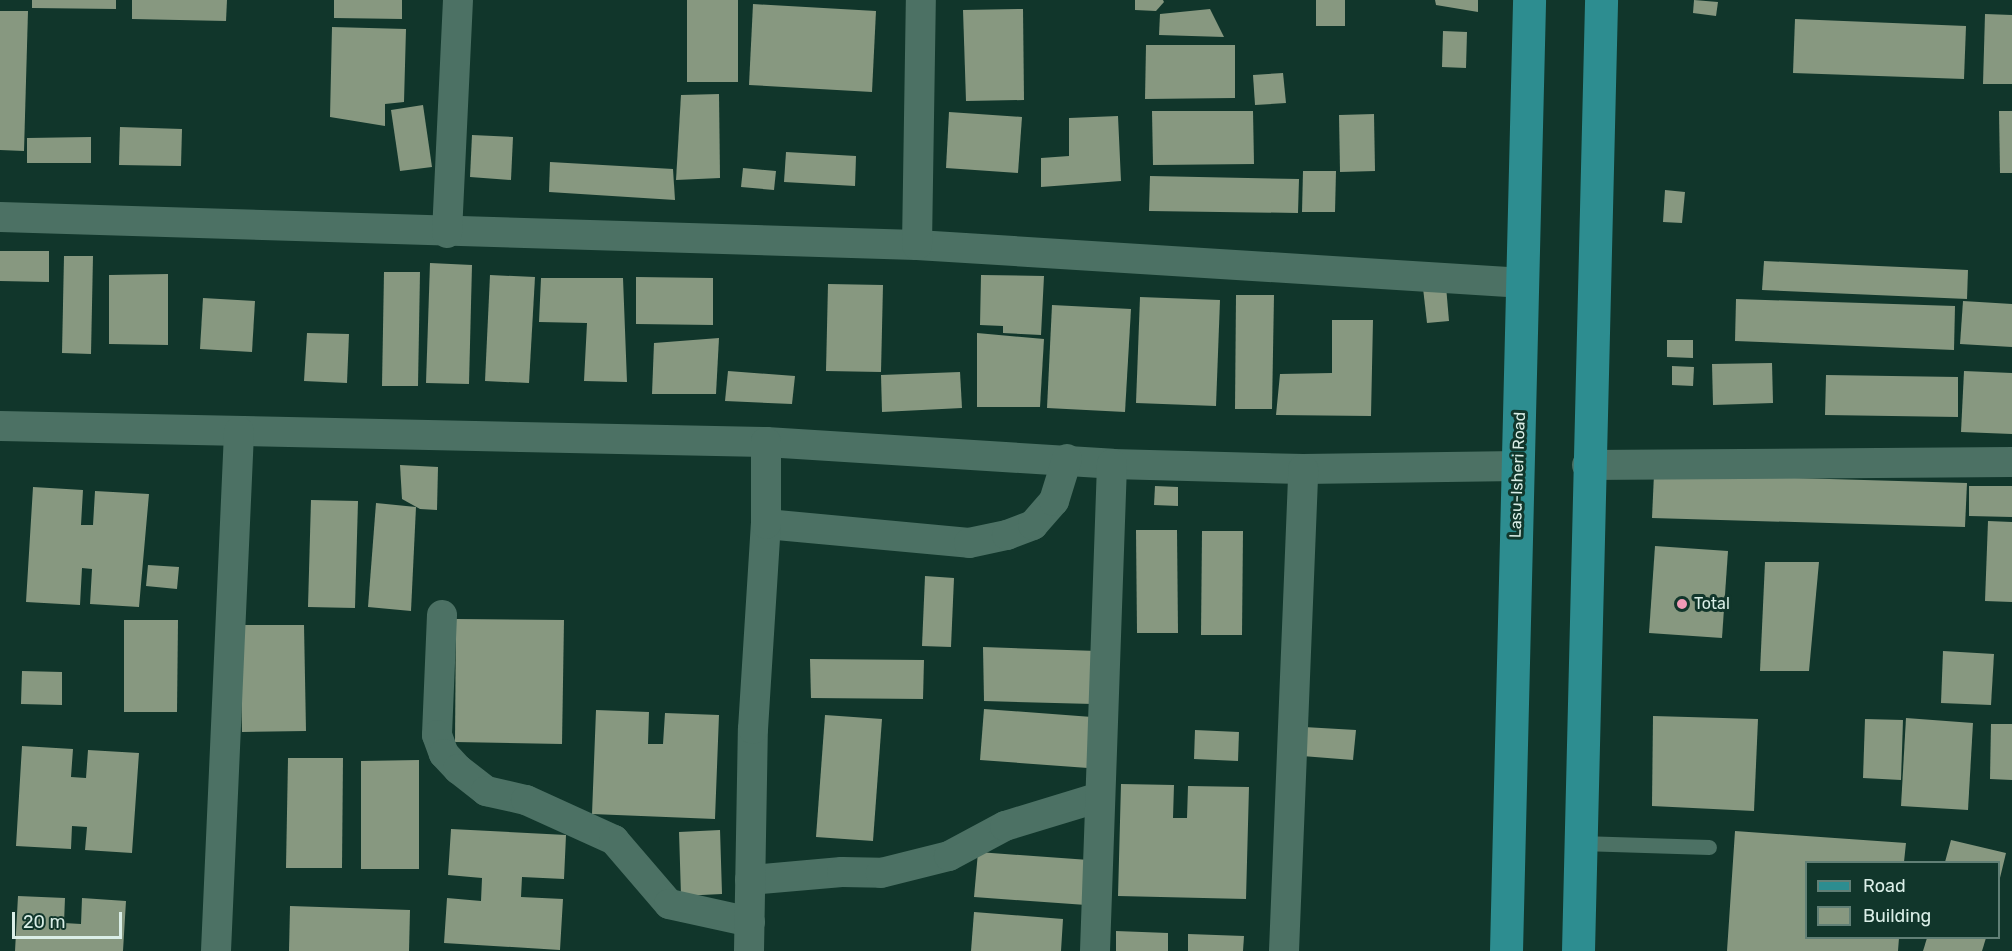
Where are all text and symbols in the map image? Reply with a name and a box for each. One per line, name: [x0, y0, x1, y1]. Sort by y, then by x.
street label: Lasu-Isheri Road: [1506, 412, 1530, 538]
place label: Total: [1694, 594, 1730, 614]
marker: Total: [1675, 597, 1689, 611]
legend: [1805, 861, 2000, 939]
text: Road: [1863, 875, 1906, 897]
scale bar: [15, 900, 124, 938]
text: Building: [1863, 905, 1931, 927]
text: 20 m: [23, 911, 65, 933]

